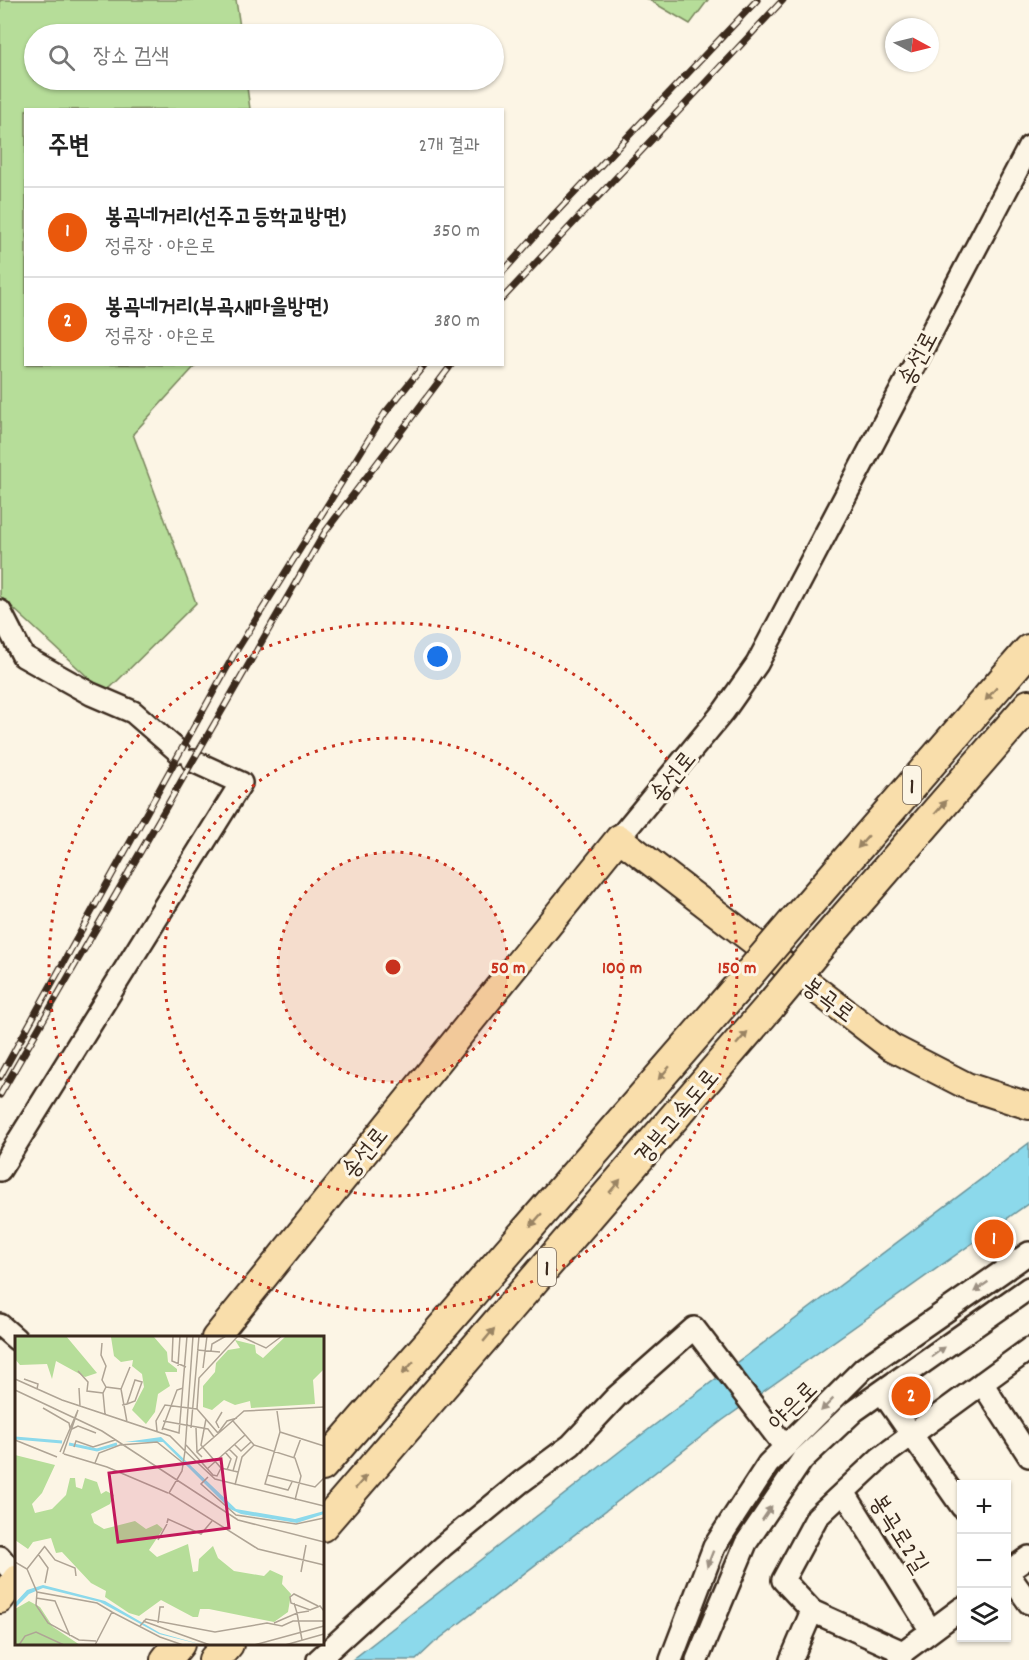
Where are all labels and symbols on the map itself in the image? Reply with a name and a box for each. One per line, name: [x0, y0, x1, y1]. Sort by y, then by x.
north arrow: [885, 18, 939, 72]
street label: 송선로: [891, 326, 948, 393]
your location: [423, 642, 452, 671]
one-way arrow: [985, 686, 998, 701]
street label: 송선로: [643, 745, 706, 811]
road number: 1: [903, 766, 921, 804]
one-way arrow: [934, 800, 947, 815]
one-way arrow: [857, 834, 870, 849]
centre of rings: [383, 957, 403, 977]
text: 50 m: [491, 957, 525, 982]
text: 100 m: [602, 957, 642, 982]
text: 150 m: [718, 957, 756, 982]
street label: 봉곡로: [794, 970, 861, 1032]
one-way arrow: [735, 1031, 748, 1046]
street label: 경부고속도로: [628, 1063, 729, 1173]
one-way arrow: [657, 1065, 670, 1081]
street label: 송선로: [335, 1121, 398, 1187]
one-way arrow: [608, 1179, 621, 1194]
one-way arrow: [530, 1212, 543, 1227]
pin: 1: [974, 1216, 1014, 1262]
road number: 1: [538, 1248, 556, 1286]
one-way arrow: [974, 1281, 990, 1293]
one-way arrow: [482, 1328, 495, 1343]
inset map: [15, 1336, 324, 1645]
one-way arrow: [929, 1346, 945, 1358]
one-way arrow: [402, 1360, 415, 1375]
pin: 2: [892, 1374, 930, 1418]
street label: 야은로: [762, 1375, 827, 1440]
one-way arrow: [821, 1398, 835, 1412]
one-way arrow: [354, 1475, 367, 1490]
street label: 봉곡로2길: [860, 1488, 935, 1581]
one-way arrow: [761, 1505, 772, 1521]
one-way arrow: [704, 1550, 714, 1568]

